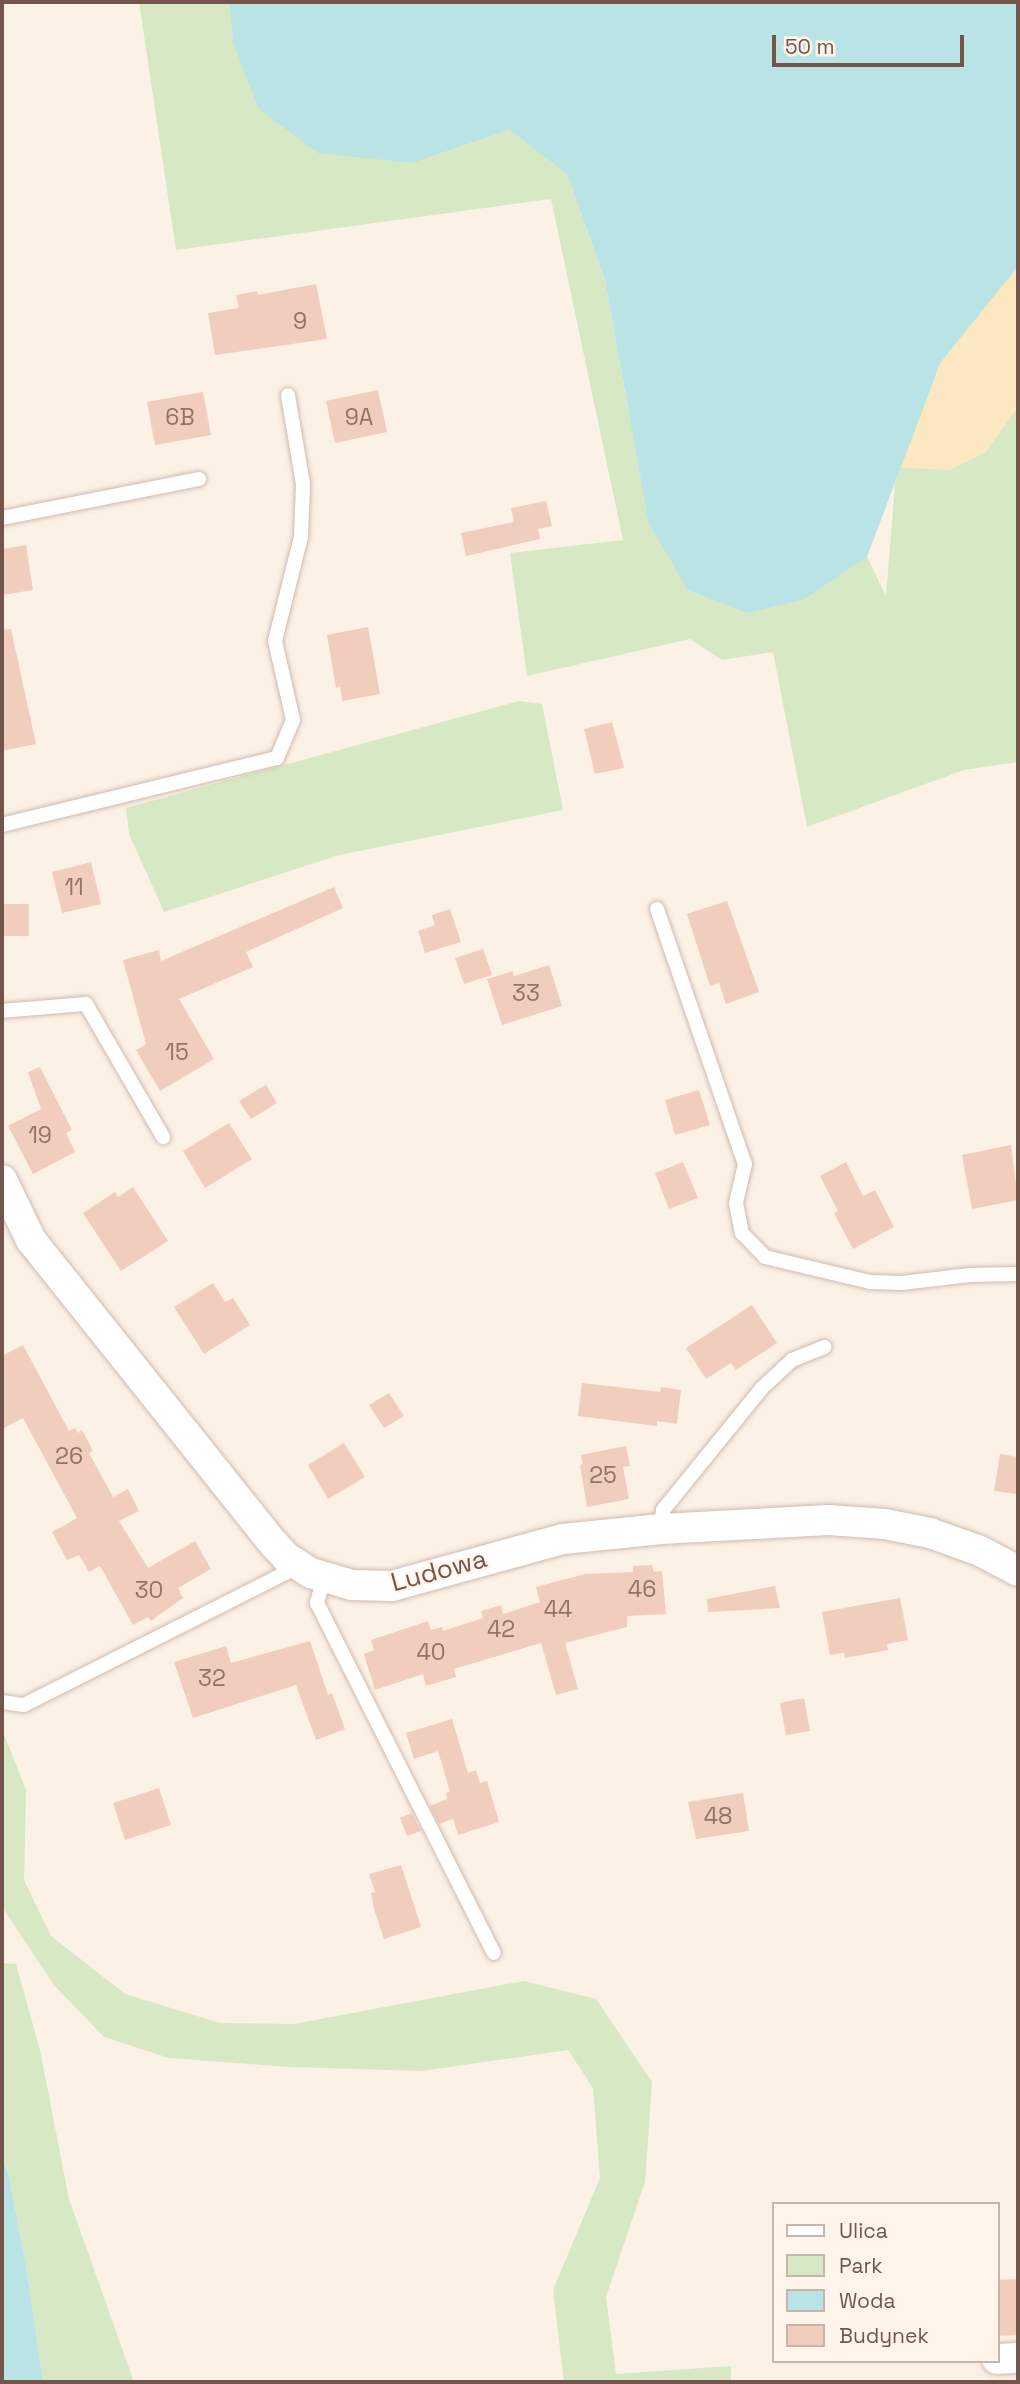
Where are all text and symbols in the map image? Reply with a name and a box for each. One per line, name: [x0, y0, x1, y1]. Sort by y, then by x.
scale bar: [775, 21, 968, 65]
text: 50 m: [785, 33, 835, 60]
house number: 9: [293, 307, 307, 335]
house number: 6B: [165, 403, 195, 431]
house number: 9A: [345, 403, 373, 431]
house number: 11: [64, 873, 84, 901]
house number: 33: [512, 979, 540, 1007]
house number: 15: [165, 1038, 189, 1066]
house number: 19: [28, 1121, 52, 1149]
house number: 26: [55, 1442, 83, 1470]
house number: 25: [589, 1461, 617, 1489]
street label: Ludowa: [388, 1543, 490, 1599]
house number: 46: [628, 1575, 656, 1603]
house number: 30: [135, 1576, 163, 1604]
house number: 44: [544, 1595, 572, 1623]
house number: 42: [487, 1615, 515, 1643]
house number: 40: [416, 1638, 446, 1666]
house number: 32: [198, 1664, 226, 1692]
house number: 48: [704, 1802, 732, 1830]
legend: [772, 2202, 999, 2363]
text: Ulica: [839, 2217, 888, 2244]
text: Park: [839, 2252, 883, 2279]
text: Woda: [839, 2287, 896, 2314]
text: Budynek: [839, 2322, 929, 2349]

